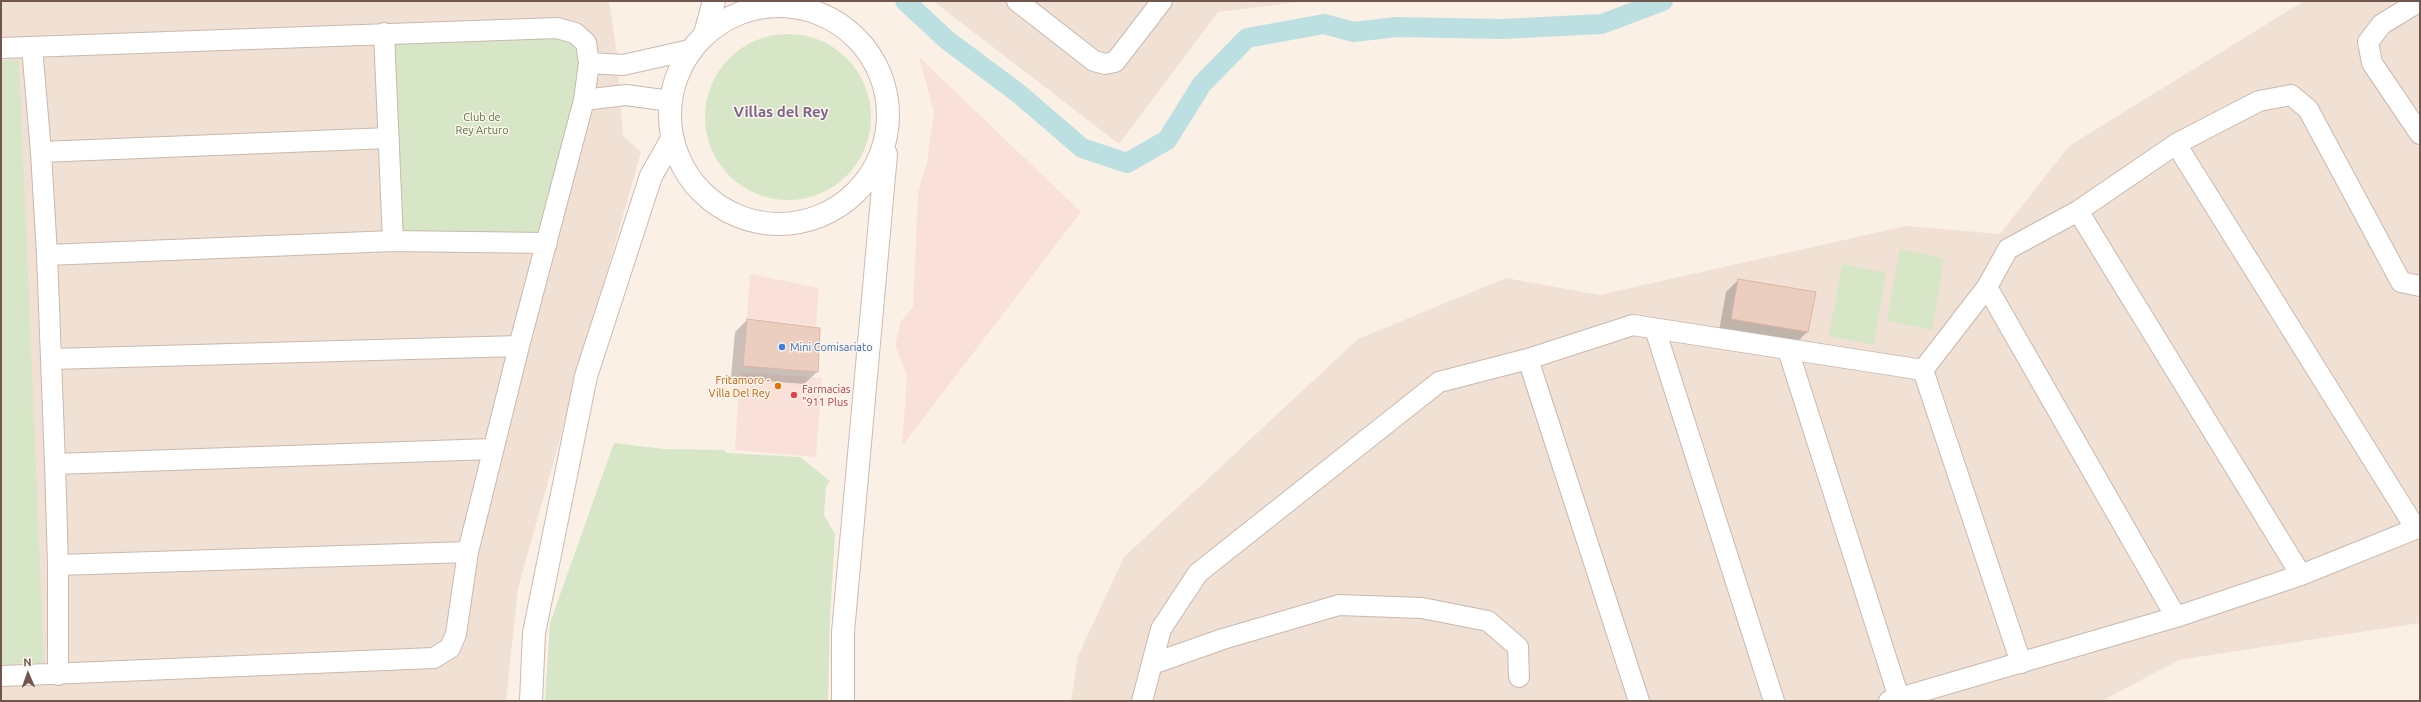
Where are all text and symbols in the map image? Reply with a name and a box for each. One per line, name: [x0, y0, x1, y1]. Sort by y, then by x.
district label: Villas del Rey: [733, 103, 829, 121]
park label: Club de Rey Arturo: [455, 110, 509, 136]
place label: Mini Comisariato: [790, 340, 873, 354]
marker: Mini Comisariato: [777, 342, 787, 352]
place label: Fritamoro - Villa Del Rey: [709, 373, 770, 399]
marker: Fritamoro - Villa Del Rey: [773, 381, 783, 391]
place label: Farmacias "911 Plus: [802, 382, 851, 408]
marker: Farmacias "911 Plus: [789, 390, 799, 400]
north arrow: [8, 654, 48, 694]
text: N: [23, 656, 32, 668]

